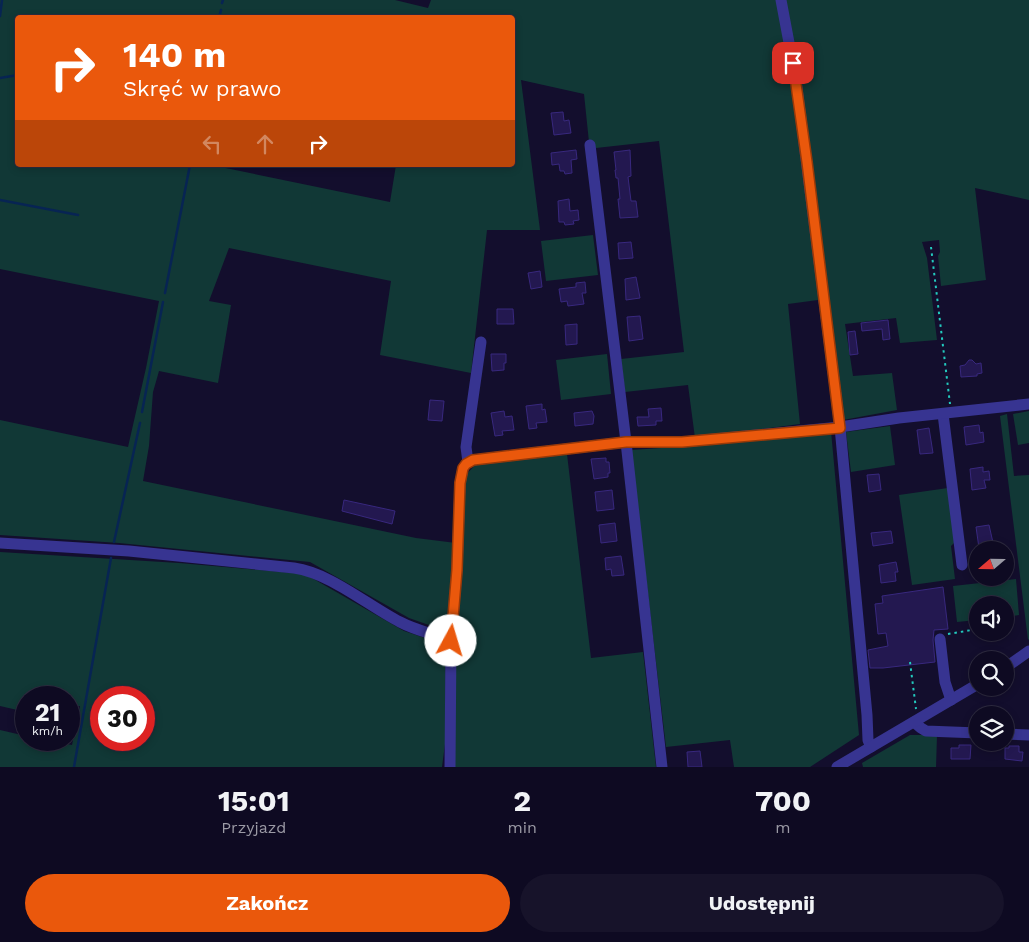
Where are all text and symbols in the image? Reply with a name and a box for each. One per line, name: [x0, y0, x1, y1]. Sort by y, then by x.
text: 140 m: [123, 34, 226, 76]
icon: right: [40, 35, 105, 100]
pin: [772, 42, 814, 84]
icon: arrive: [779, 49, 807, 77]
text: Skręć w prawo: [123, 76, 282, 101]
icon: left: [198, 130, 226, 158]
icon: ahead: [251, 130, 279, 158]
icon: right: [304, 130, 332, 158]
north arrow: [969, 541, 1014, 586]
map controls: [969, 541, 1014, 751]
button: sound: [969, 596, 1014, 641]
position arrow: [424, 614, 476, 666]
button: search: [969, 651, 1014, 696]
speed limit sign: 30: [90, 686, 155, 751]
text: 21: [35, 698, 60, 727]
button: layers: [969, 706, 1014, 751]
text: km/h: [32, 724, 63, 738]
text: 15:01: [218, 783, 290, 818]
text: 2: [513, 783, 531, 818]
text: 700: [755, 783, 811, 818]
text: Przyjazd: [221, 818, 286, 837]
text: min: [508, 818, 537, 837]
text: m: [775, 818, 791, 837]
button: Zakończ: [25, 874, 510, 932]
button: Udostępnij: [520, 874, 1004, 932]

